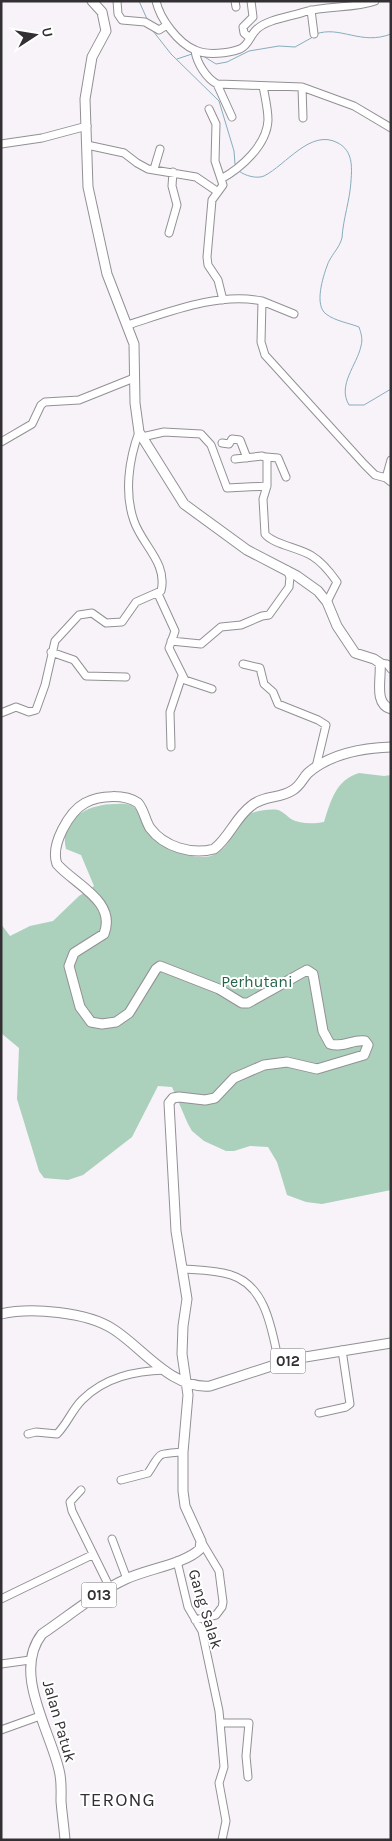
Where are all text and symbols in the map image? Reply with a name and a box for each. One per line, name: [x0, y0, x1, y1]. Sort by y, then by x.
north arrow: [10, 10, 60, 60]
text: U: [38, 26, 57, 39]
park label: Perhutani: [221, 972, 293, 991]
road number: 012: [270, 1348, 306, 1374]
street label: Gang Salak: [184, 1567, 227, 1651]
road number: 013: [82, 1582, 116, 1608]
street label: Jalan Patuk: [39, 1678, 80, 1764]
district label: TERONG: [80, 1789, 156, 1811]

